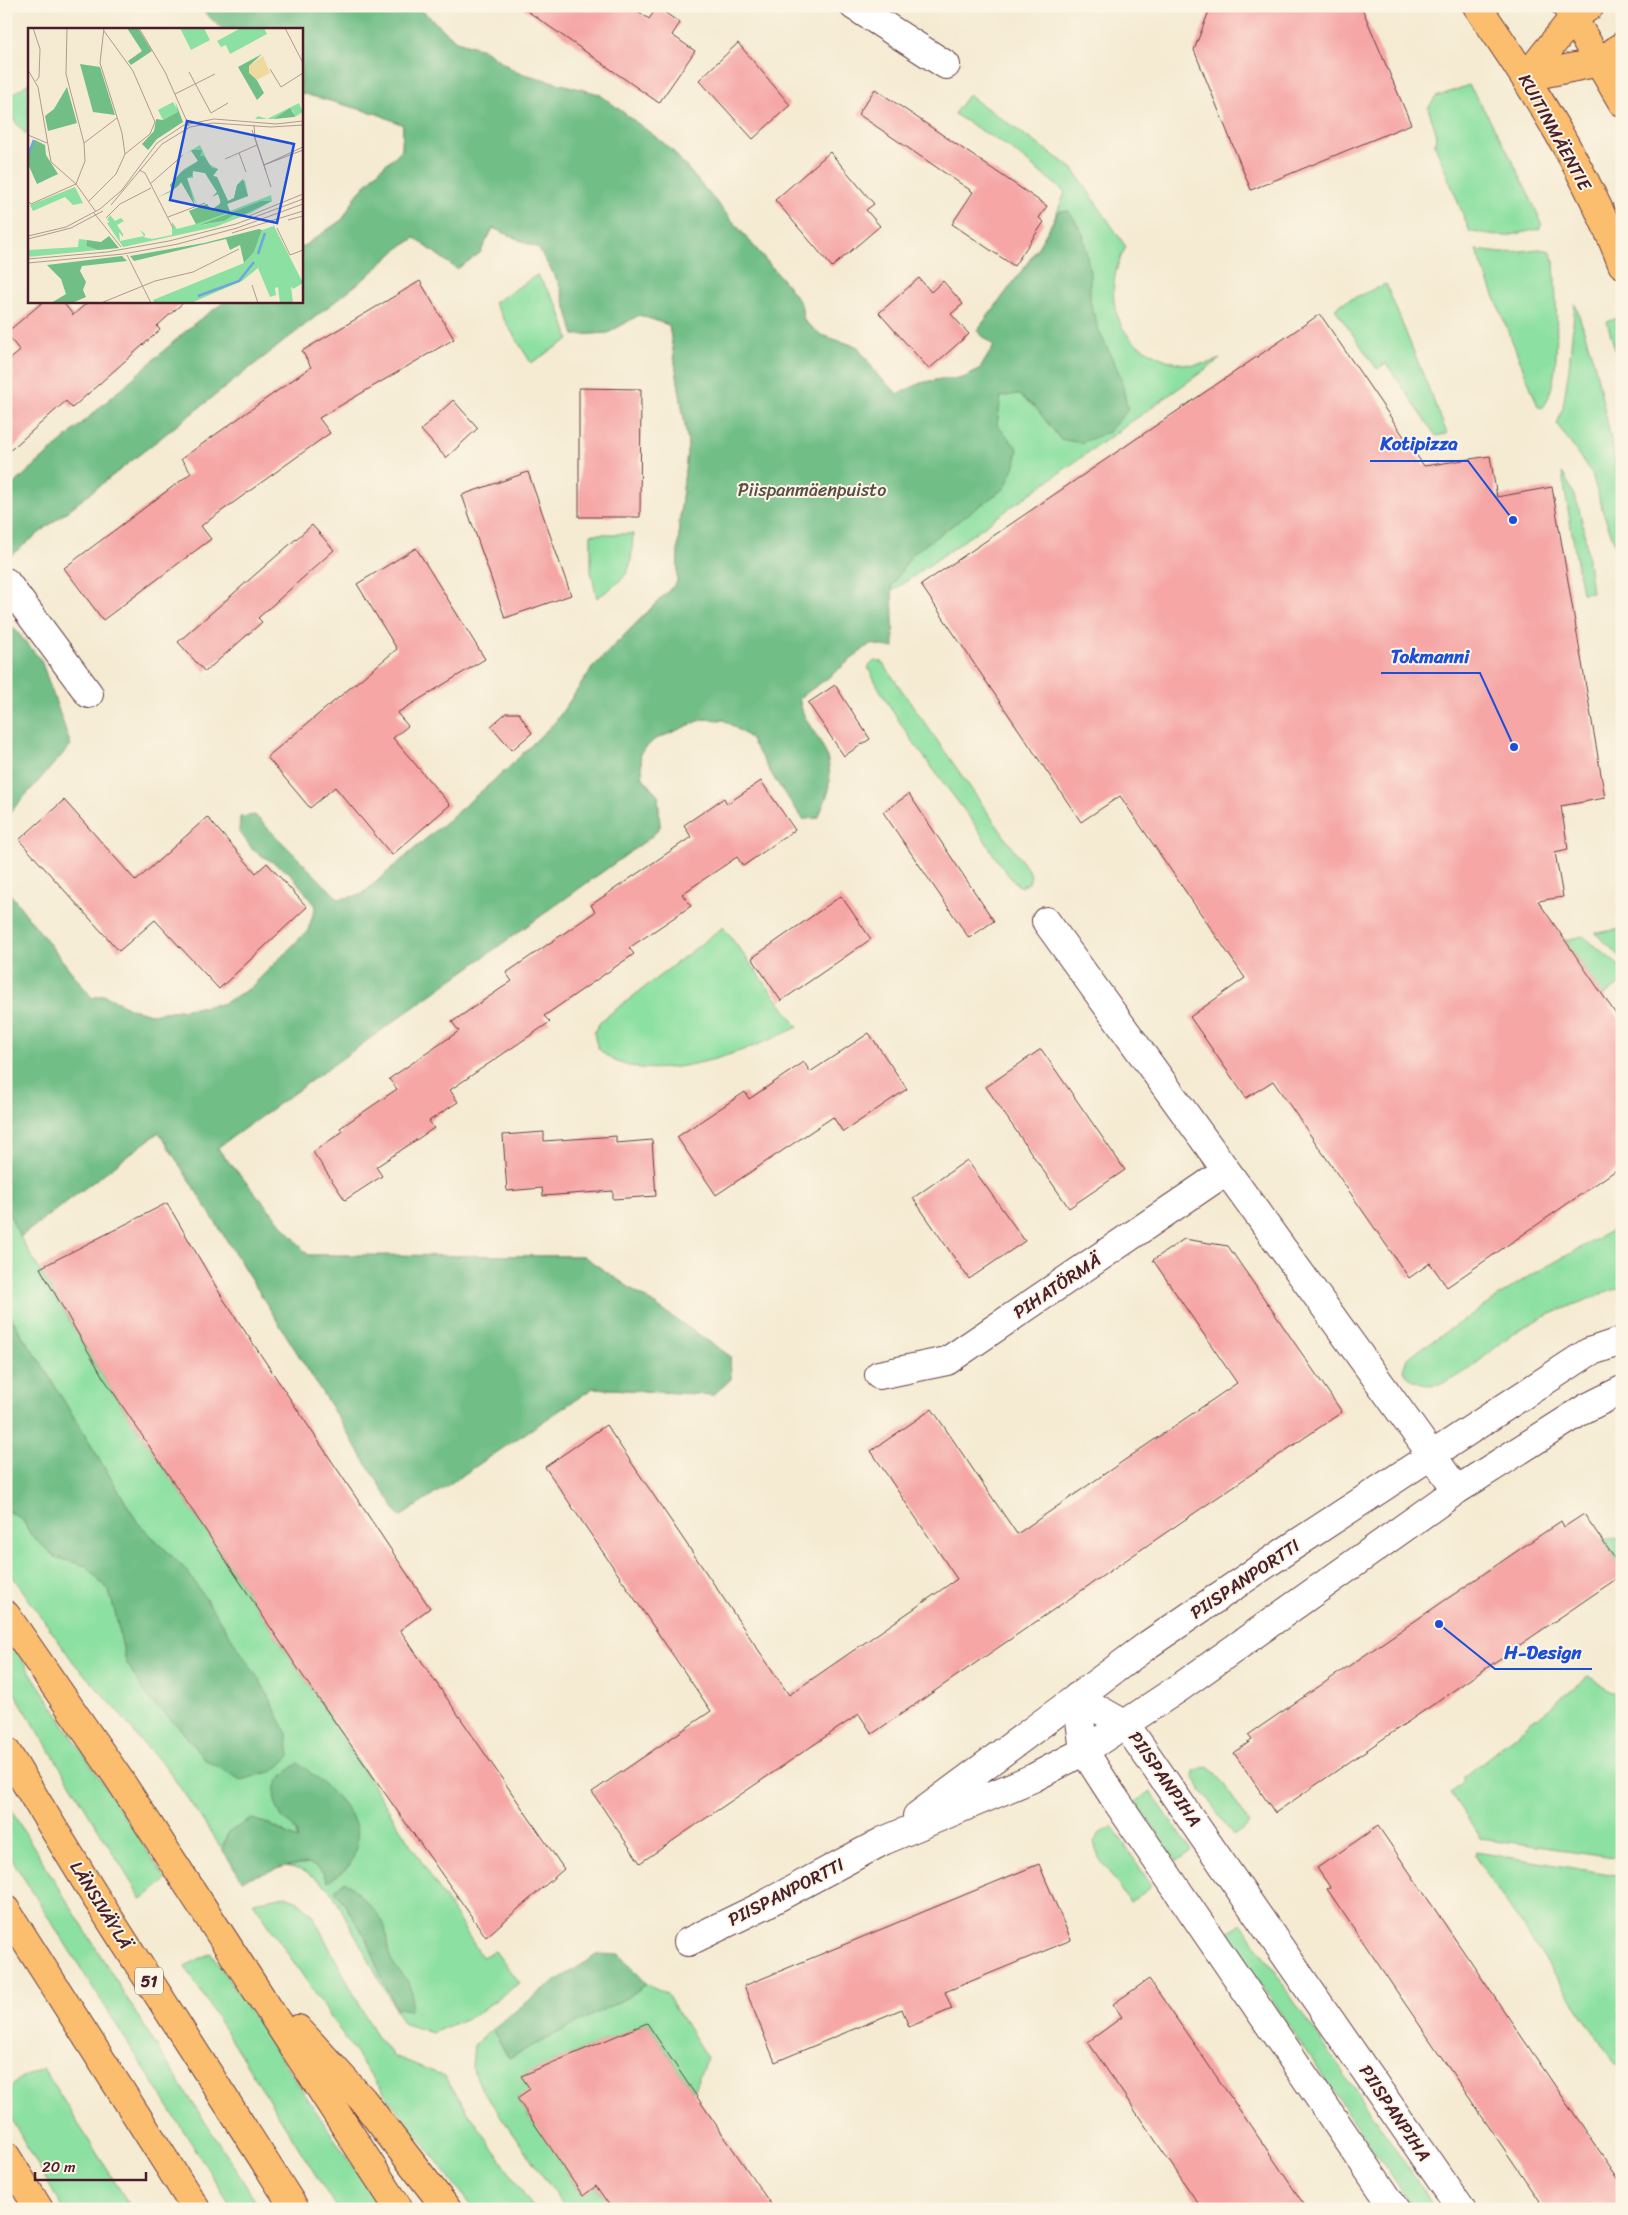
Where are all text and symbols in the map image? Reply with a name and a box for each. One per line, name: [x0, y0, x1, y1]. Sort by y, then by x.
inset map: [28, 28, 302, 302]
street label: KUITINMÄENTIE: [1510, 67, 1601, 197]
callout: Kotipizza: [1370, 427, 1468, 461]
text: Kotipizza: [1379, 427, 1458, 460]
park label: Piispanmäenpuisto: [738, 474, 886, 506]
callout: Tokmanni: [1381, 639, 1480, 673]
text: Tokmanni: [1391, 640, 1470, 673]
street label: PIHATÖRMÄ: [1006, 1243, 1110, 1328]
street label: PIISPANPORTTI: [1183, 1530, 1307, 1628]
callout: H-Design: [1495, 1635, 1592, 1669]
text: H-Design: [1503, 1636, 1582, 1669]
street label: PIISPANPIHA: [1120, 1724, 1210, 1834]
street label: PIISPANPORTTI: [722, 1849, 850, 1935]
street label: LÄNSIVÄYLÄ: [61, 1854, 142, 1957]
road number: 51: [135, 1968, 163, 1994]
street label: PIISPANPIHA: [1351, 2058, 1439, 2168]
scale bar: [35, 2150, 146, 2182]
text: 20 m: [42, 2154, 76, 2180]

